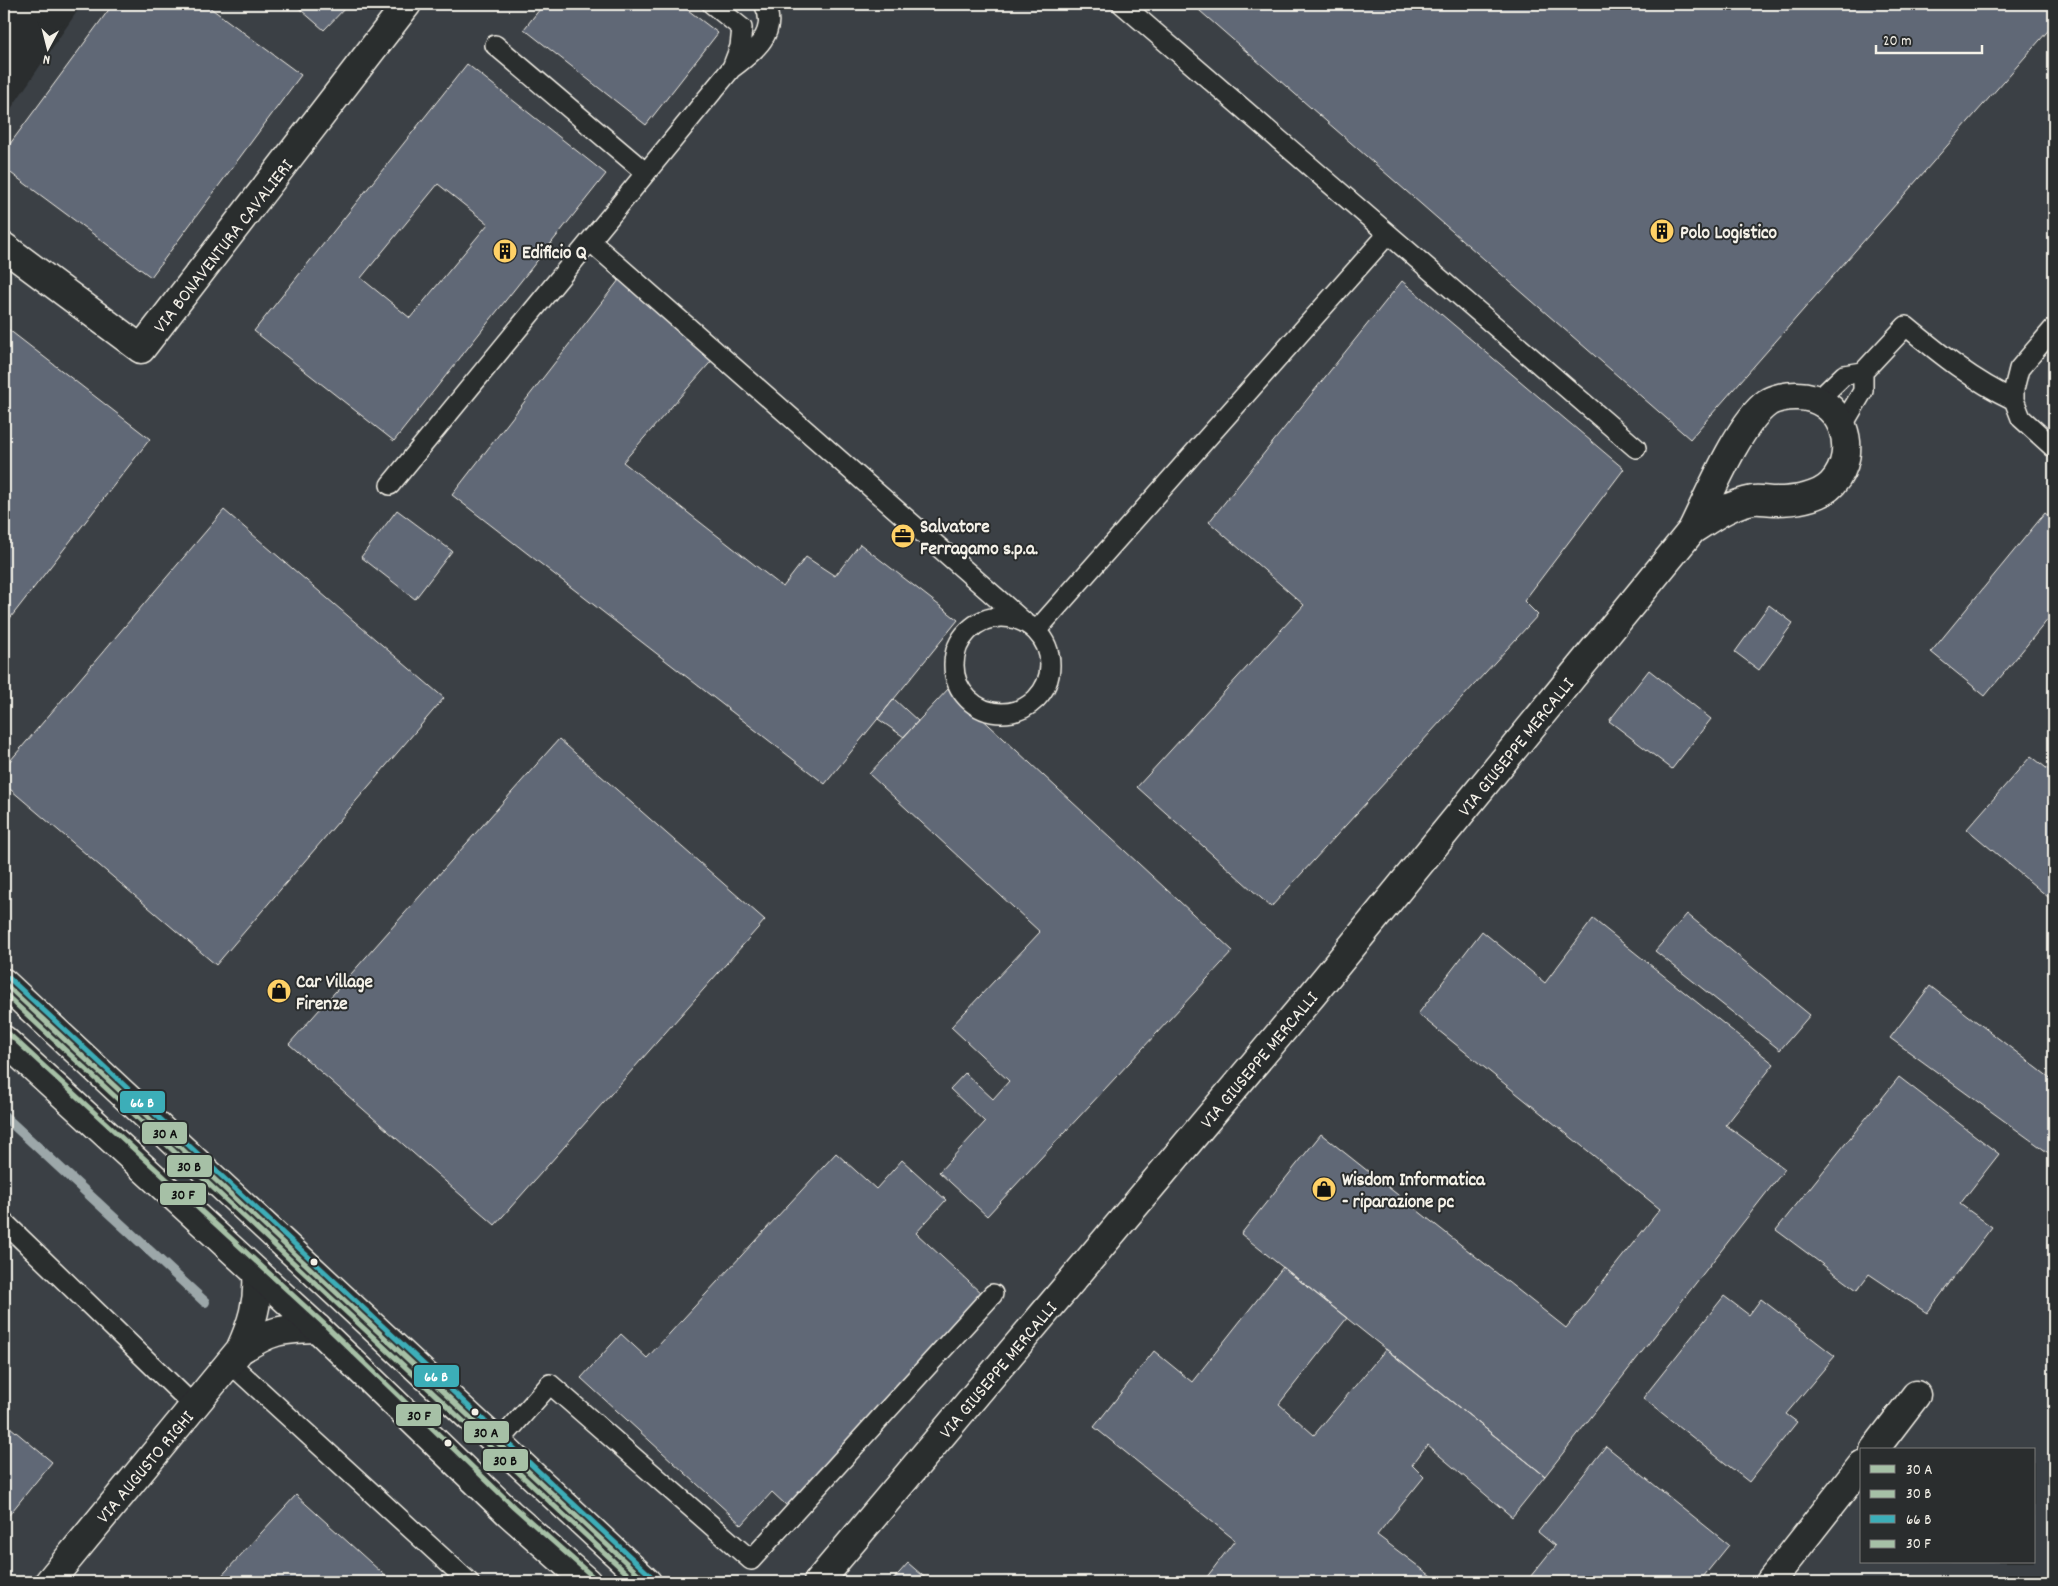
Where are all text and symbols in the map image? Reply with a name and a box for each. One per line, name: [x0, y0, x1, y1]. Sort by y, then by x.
north arrow: [22, 22, 72, 72]
scale bar: [1876, 22, 1982, 54]
text: 20 m: [1883, 31, 1911, 53]
text: N: [42, 49, 51, 69]
street label: VIA BONAVENTURA CAVALIERI: [148, 154, 301, 340]
building icon: Polo Logistico: [1649, 218, 1675, 244]
place label: Polo Logistico: [1680, 221, 1778, 248]
building icon: Edificio Q: [492, 238, 518, 264]
place label: Edificio Q: [522, 241, 587, 268]
place label: Salvatore Ferragamo s.p.a.: [920, 515, 1038, 564]
office icon: Salvatore Ferragamo s.p.a.: [890, 523, 916, 549]
street label: VIA GIUSEPPE MERCALLI: [1453, 673, 1582, 823]
place label: Car Village Firenze: [296, 970, 373, 1019]
shop icon: Car Village Firenze: [266, 978, 292, 1004]
street label: VIA GIUSEPPE MERCALLI: [1195, 987, 1326, 1136]
line badge: 66 B: [119, 1090, 166, 1114]
text: 66 B: [130, 1094, 154, 1114]
line badge: 30 A: [141, 1121, 188, 1145]
text: 30 A: [153, 1125, 178, 1145]
line badge: 30 B: [166, 1154, 213, 1178]
text: 30 B: [177, 1158, 201, 1178]
place label: Wisdom Informatica - riparazione pc: [1342, 1168, 1486, 1217]
shop icon: Wisdom Informatica - riparazione pc: [1311, 1176, 1337, 1202]
line badge: 30 F: [159, 1182, 207, 1206]
text: 30 F: [171, 1186, 195, 1206]
unlabelled marker: [309, 1257, 319, 1267]
street label: VIA GIUSEPPE MERCALLI: [934, 1297, 1065, 1446]
line badge: 66 B: [413, 1364, 460, 1388]
text: 66 B: [424, 1368, 448, 1388]
line badge: 30 F: [395, 1403, 442, 1427]
street label: VIA AUGUSTO RIGHI: [91, 1406, 202, 1530]
text: 30 F: [407, 1407, 431, 1427]
unlabelled marker: [470, 1407, 480, 1417]
line badge: 30 A: [463, 1420, 510, 1444]
text: 30 A: [474, 1424, 499, 1444]
unlabelled marker: [443, 1438, 453, 1448]
line badge: 30 B: [482, 1448, 529, 1472]
legend: [1860, 1448, 2036, 1564]
text: 30 B: [493, 1452, 517, 1472]
text: 30 A: [1906, 1460, 1932, 1482]
text: 30 B: [1906, 1484, 1931, 1506]
text: 66 B: [1906, 1510, 1931, 1532]
text: 30 F: [1906, 1534, 1931, 1556]

